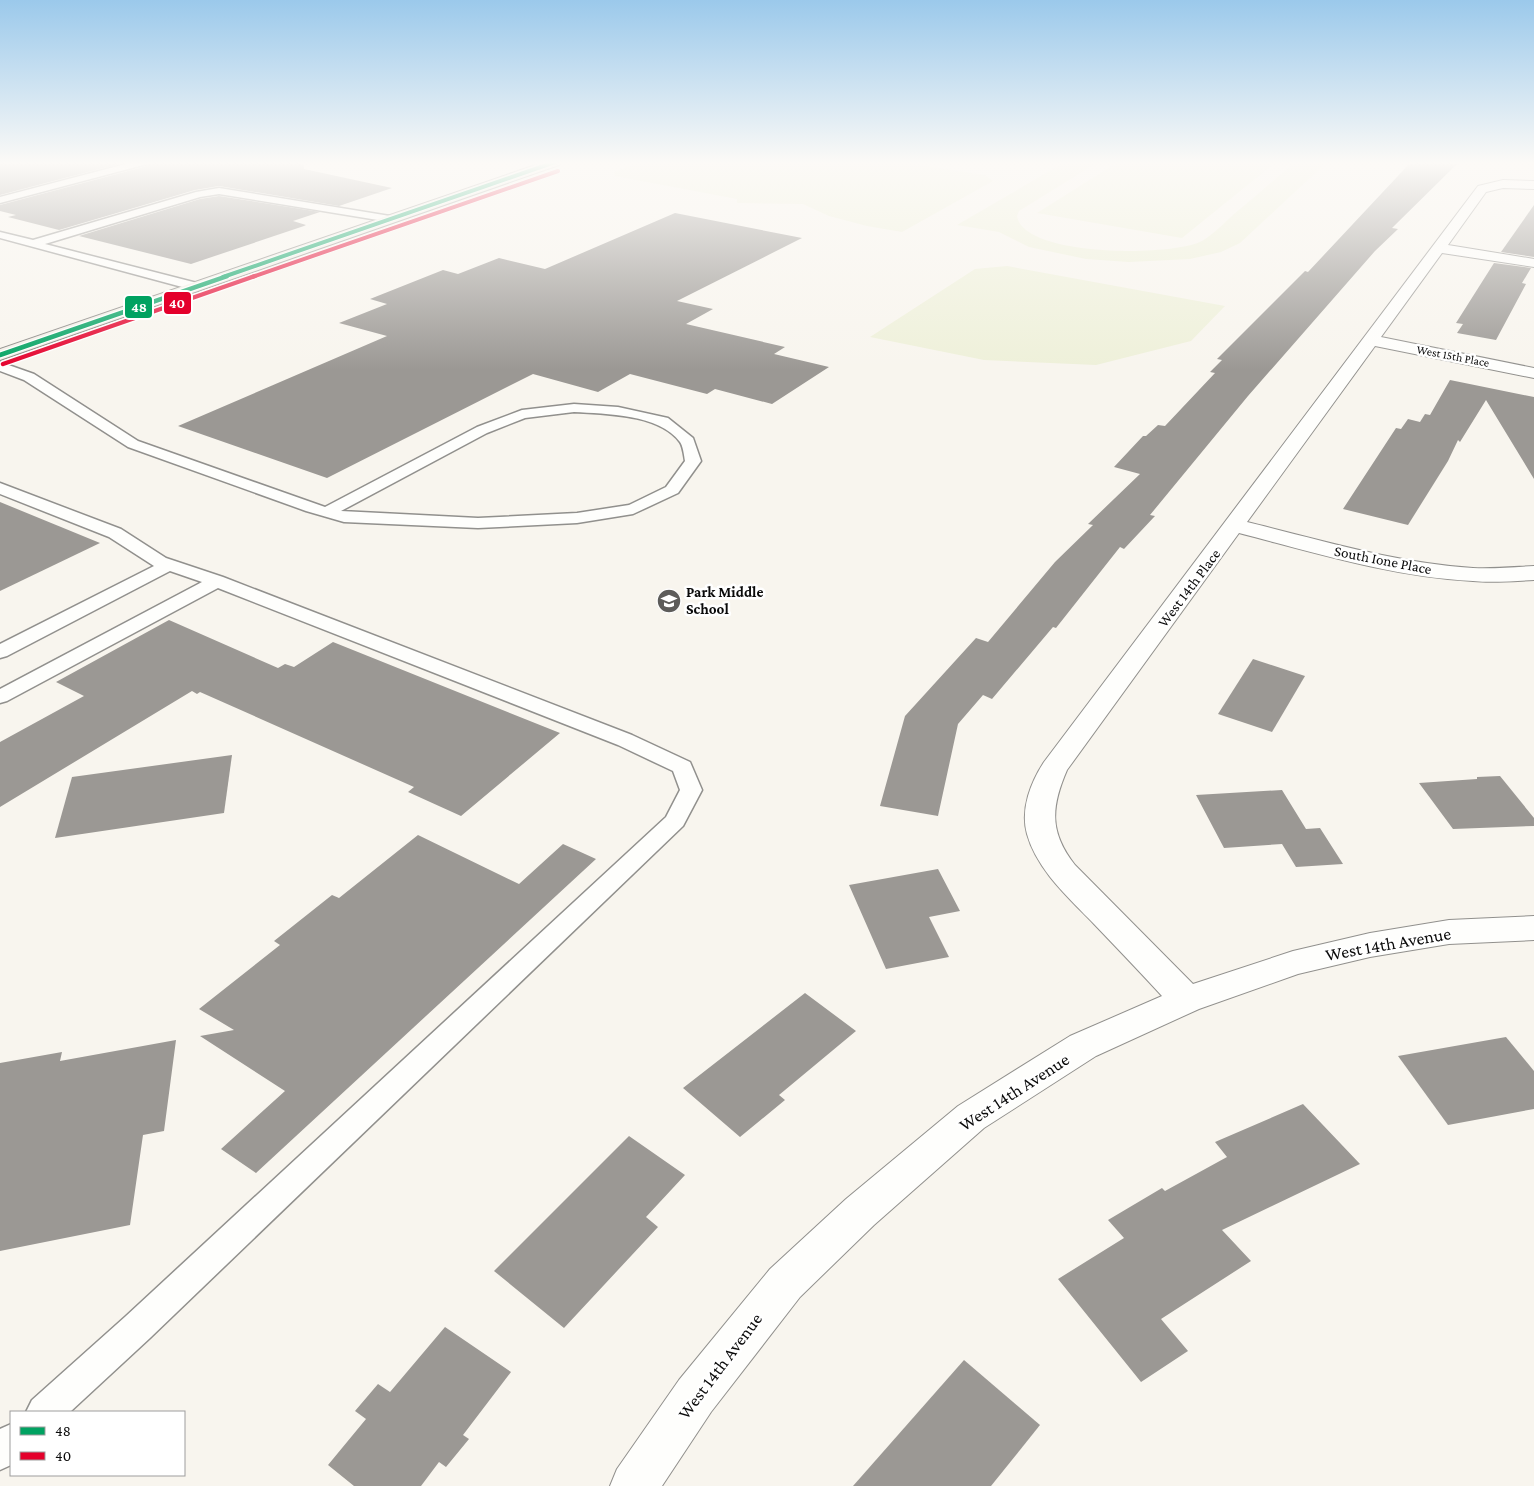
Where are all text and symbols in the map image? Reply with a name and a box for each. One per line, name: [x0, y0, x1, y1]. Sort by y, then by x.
line badge: 40: [163, 291, 192, 315]
line badge: 48: [124, 295, 153, 319]
text: 40: [169, 295, 185, 311]
text: 48: [131, 299, 147, 315]
street label: West 15th Place: [1415, 342, 1491, 370]
street label: South Ione Place: [1333, 543, 1433, 577]
street label: West 14th Place: [1155, 546, 1224, 630]
place label: Park Middle School: [686, 584, 763, 617]
school or university icon: Park Middle School: [656, 588, 682, 614]
street label: West 14th Avenue: [1324, 923, 1452, 965]
street label: West 14th Avenue: [955, 1049, 1073, 1135]
street label: West 14th Avenue: [674, 1309, 766, 1423]
legend: [10, 1411, 185, 1476]
text: 48: [55, 1423, 71, 1439]
text: 40: [55, 1448, 71, 1464]

